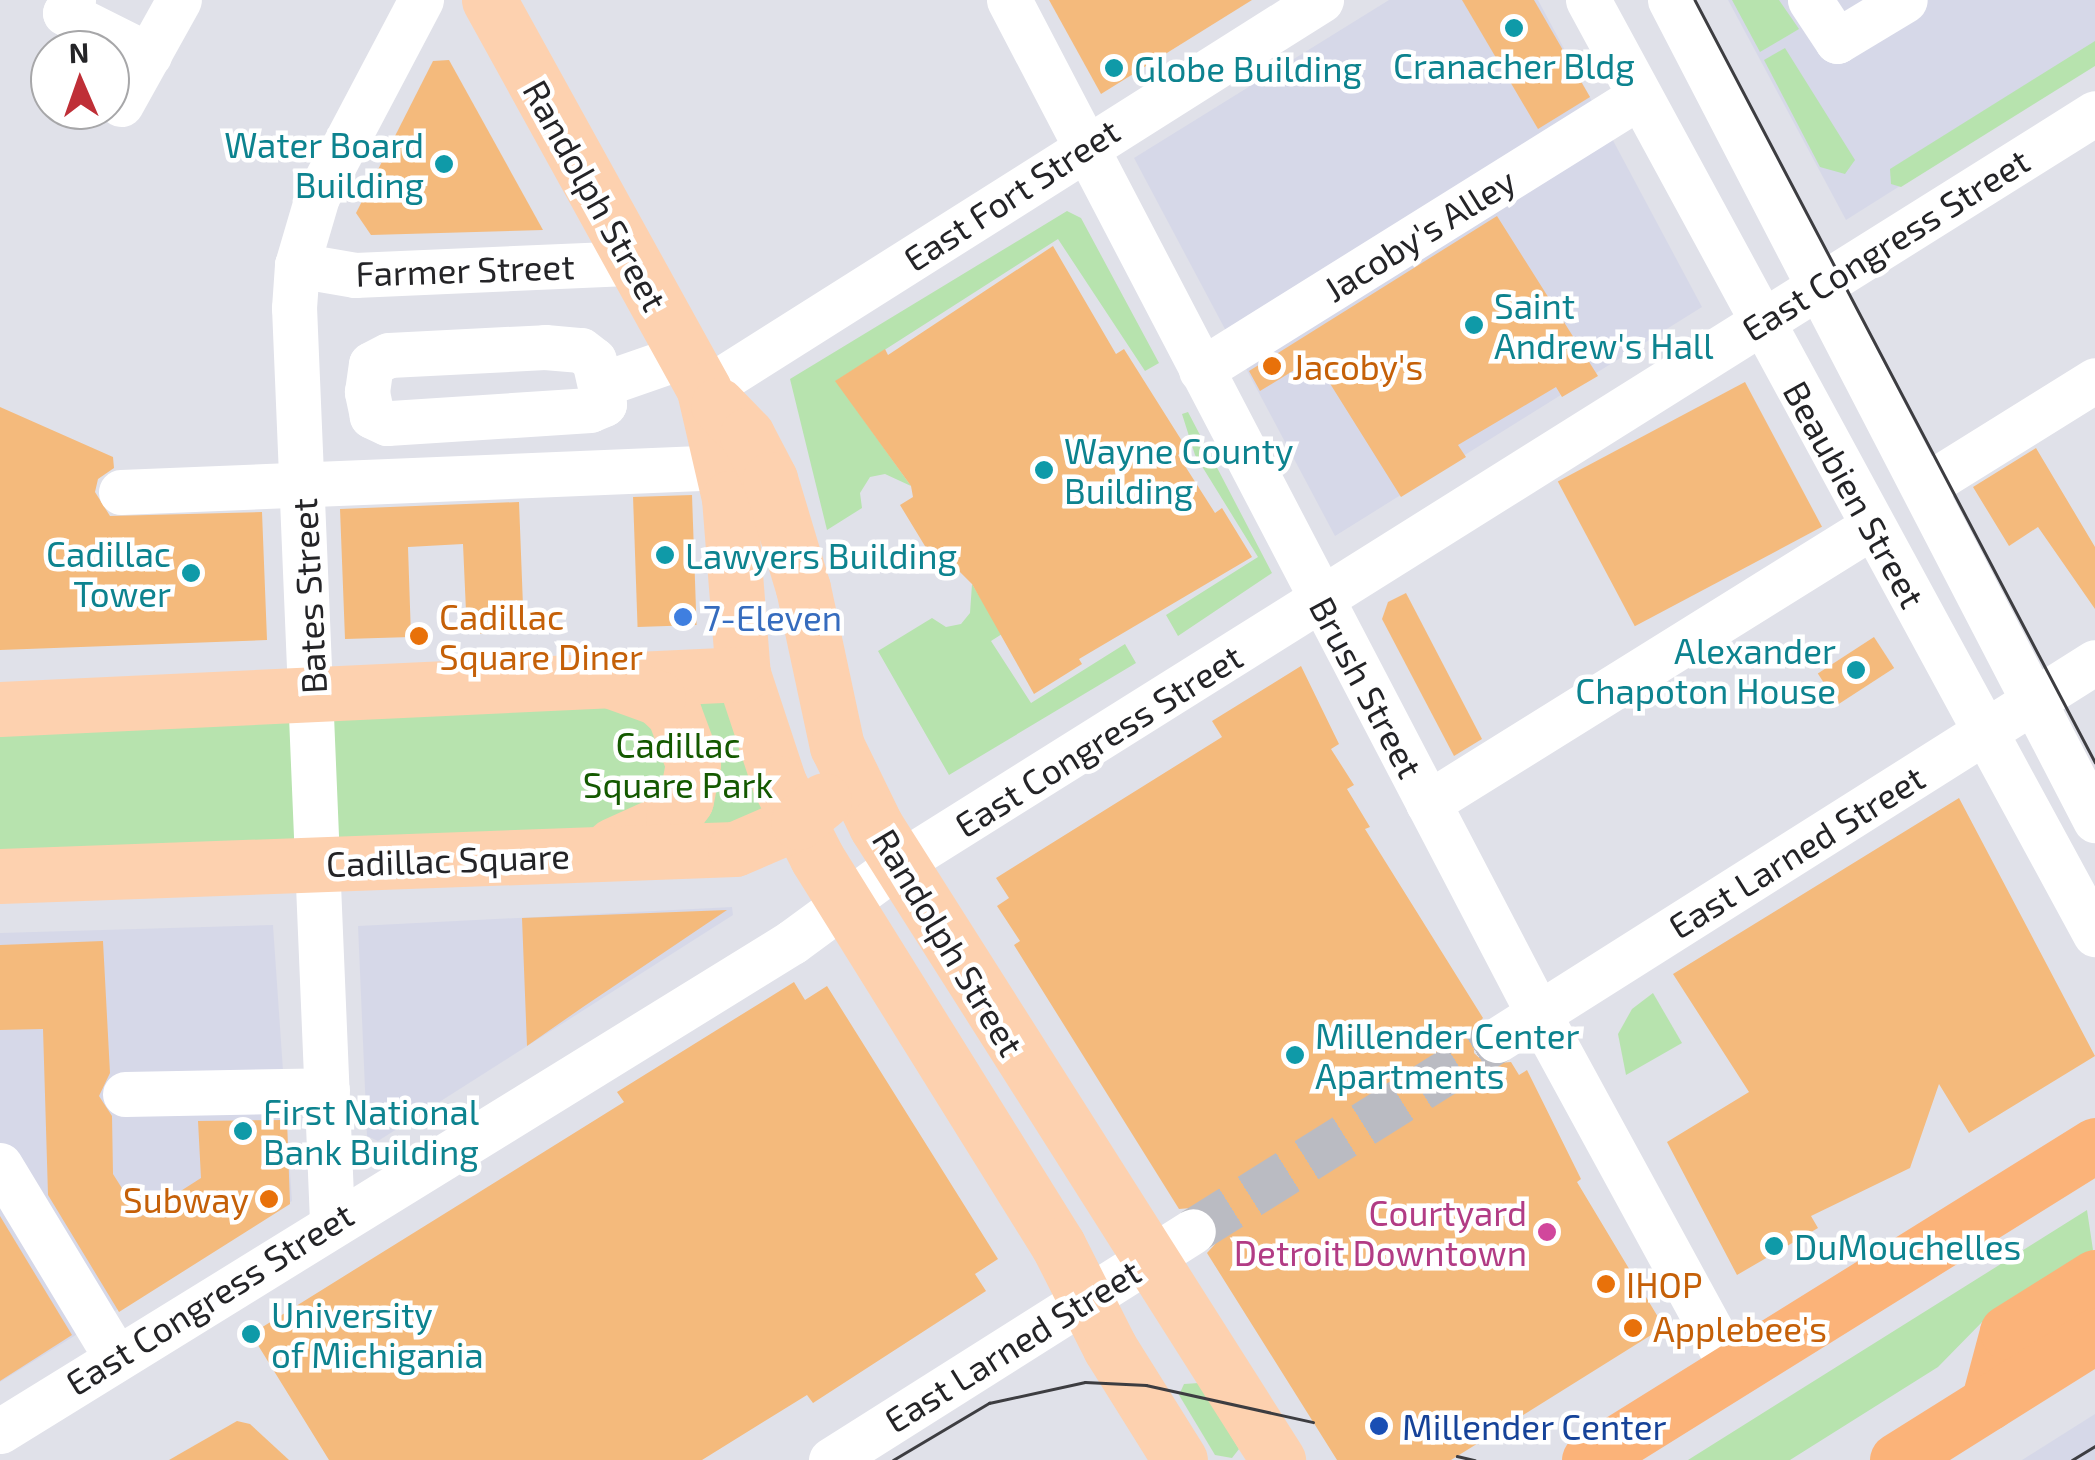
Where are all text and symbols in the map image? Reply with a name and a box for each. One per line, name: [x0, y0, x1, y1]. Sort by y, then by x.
marker: Cranacher Bldg: [1503, 17, 1525, 39]
north arrow: [30, 30, 130, 130]
text: N: [68, 35, 90, 69]
place label: Cranacher Bldg: [1393, 44, 1635, 86]
place label: Globe Building: [1134, 47, 1362, 89]
marker: Globe Building: [1103, 57, 1125, 79]
street label: Randolph Street: [515, 72, 677, 318]
street label: East Fort Street: [895, 109, 1127, 279]
place label: Water Board Building: [224, 123, 424, 205]
street label: East Congress Street: [1734, 139, 2036, 349]
marker: Water Board Building: [433, 153, 455, 175]
street label: Jacoby's Alley: [1315, 158, 1523, 310]
street label: Farmer Street: [354, 244, 576, 294]
place label: Saint Andrew's Hall: [1494, 284, 1714, 366]
marker: Saint Andrew's Hall: [1463, 314, 1485, 336]
place label: Jacoby's: [1292, 345, 1423, 387]
marker: Jacoby's: [1261, 355, 1283, 377]
street label: Beaubien Street: [1775, 373, 1935, 615]
place label: Wayne County Building: [1064, 429, 1293, 511]
marker: Wayne County Building: [1033, 459, 1055, 481]
street label: Bates Street: [282, 497, 334, 695]
place label: Cadillac Tower: [46, 532, 171, 614]
place label: Lawyers Building: [685, 534, 957, 576]
marker: Lawyers Building: [654, 544, 676, 566]
marker: Cadillac Tower: [180, 562, 202, 584]
street label: Brush Street: [1302, 589, 1432, 785]
place label: Cadillac Square Diner: [439, 595, 643, 677]
place label: 7-Eleven: [703, 596, 842, 638]
marker: 7-Eleven: [672, 606, 694, 628]
marker: Cadillac Square Diner: [408, 625, 430, 647]
place label: Alexander Chapoton House: [1575, 629, 1836, 711]
street label: East Congress Street: [947, 635, 1249, 845]
marker: Alexander Chapoton House: [1845, 659, 1867, 681]
park label: Cadillac Square Park: [583, 723, 773, 805]
street label: East Larned Street: [1661, 755, 1931, 947]
street label: Randolph Street: [865, 821, 1033, 1063]
street label: Cadillac Square: [325, 834, 571, 884]
place label: Millender Center Apartments: [1315, 1014, 1580, 1096]
marker: Millender Center Apartments: [1284, 1044, 1306, 1066]
place label: First National Bank Building: [263, 1090, 479, 1172]
marker: First National Bank Building: [232, 1120, 254, 1142]
place label: Subway: [123, 1178, 249, 1220]
marker: Subway: [258, 1188, 280, 1210]
place label: Courtyard Detroit Downtown: [1234, 1191, 1527, 1273]
street label: East Congress Street: [58, 1193, 360, 1403]
marker: Courtyard Detroit Downtown: [1536, 1221, 1558, 1243]
place label: DuMouchelles: [1794, 1225, 2021, 1267]
marker: DuMouchelles: [1763, 1235, 1785, 1257]
street label: East Larned Street: [877, 1249, 1147, 1441]
place label: IHOP: [1626, 1263, 1703, 1305]
marker: IHOP: [1595, 1273, 1617, 1295]
place label: University of Michigania: [271, 1293, 484, 1375]
place label: Applebee's: [1653, 1307, 1827, 1349]
marker: Applebee's: [1622, 1317, 1644, 1339]
marker: University of Michigania: [240, 1323, 262, 1345]
place label: Millender Center: [1402, 1405, 1667, 1447]
marker: Millender Center: [1366, 1413, 1392, 1439]

